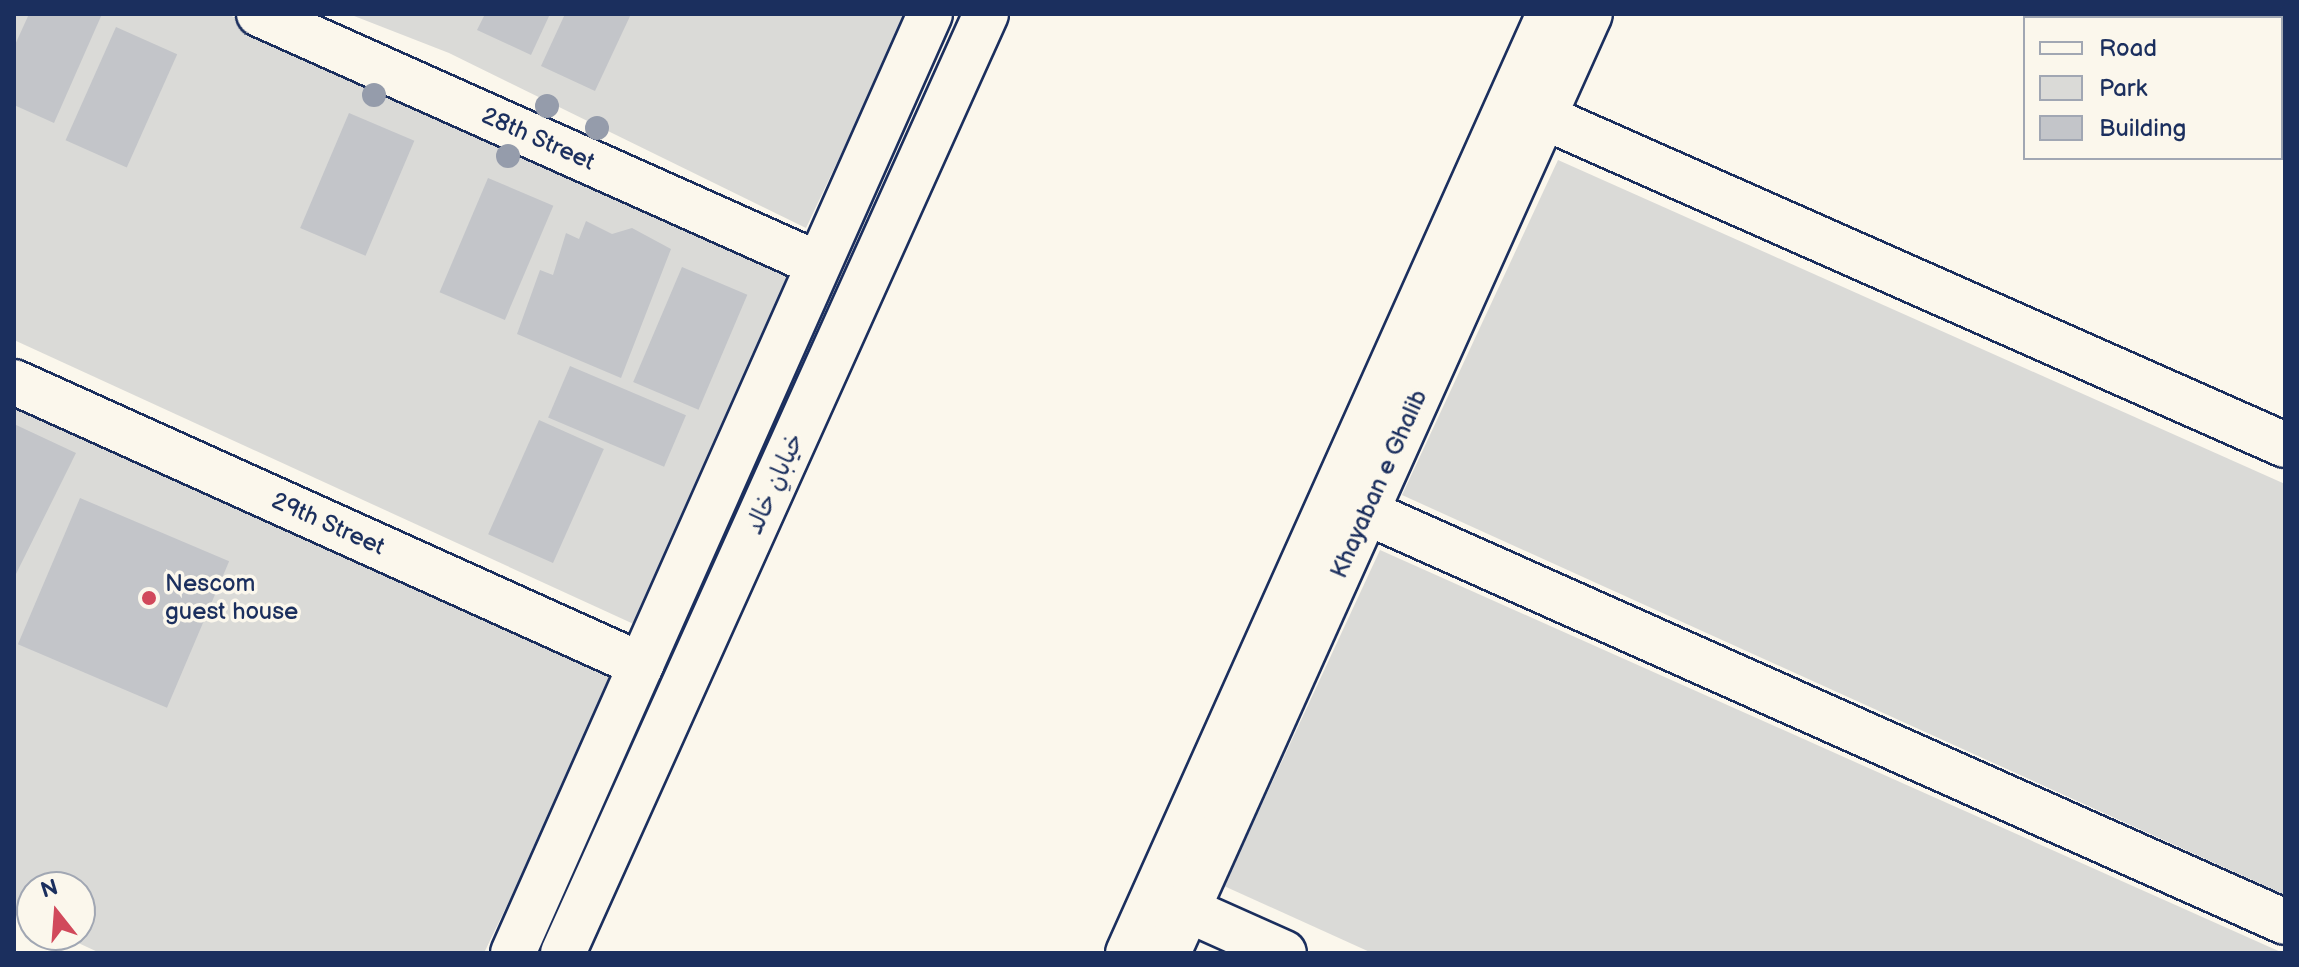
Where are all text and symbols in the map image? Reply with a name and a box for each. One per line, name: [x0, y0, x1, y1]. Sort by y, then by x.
legend: [2023, 16, 2283, 160]
text: Road: [2099, 34, 2157, 63]
text: Park: [2099, 74, 2147, 103]
street label: 28th Street: [477, 101, 599, 177]
text: Building: [2099, 114, 2186, 143]
street label: Khayaban e Ghalib: [1325, 385, 1433, 583]
street label: خیابانِ خالد: [740, 429, 810, 539]
street label: 29th Street: [267, 486, 389, 562]
place label: Nescom guest house: [165, 570, 298, 626]
marker: Nescom guest house: [140, 589, 158, 607]
north arrow: [16, 871, 96, 951]
text: N: [38, 874, 61, 905]

